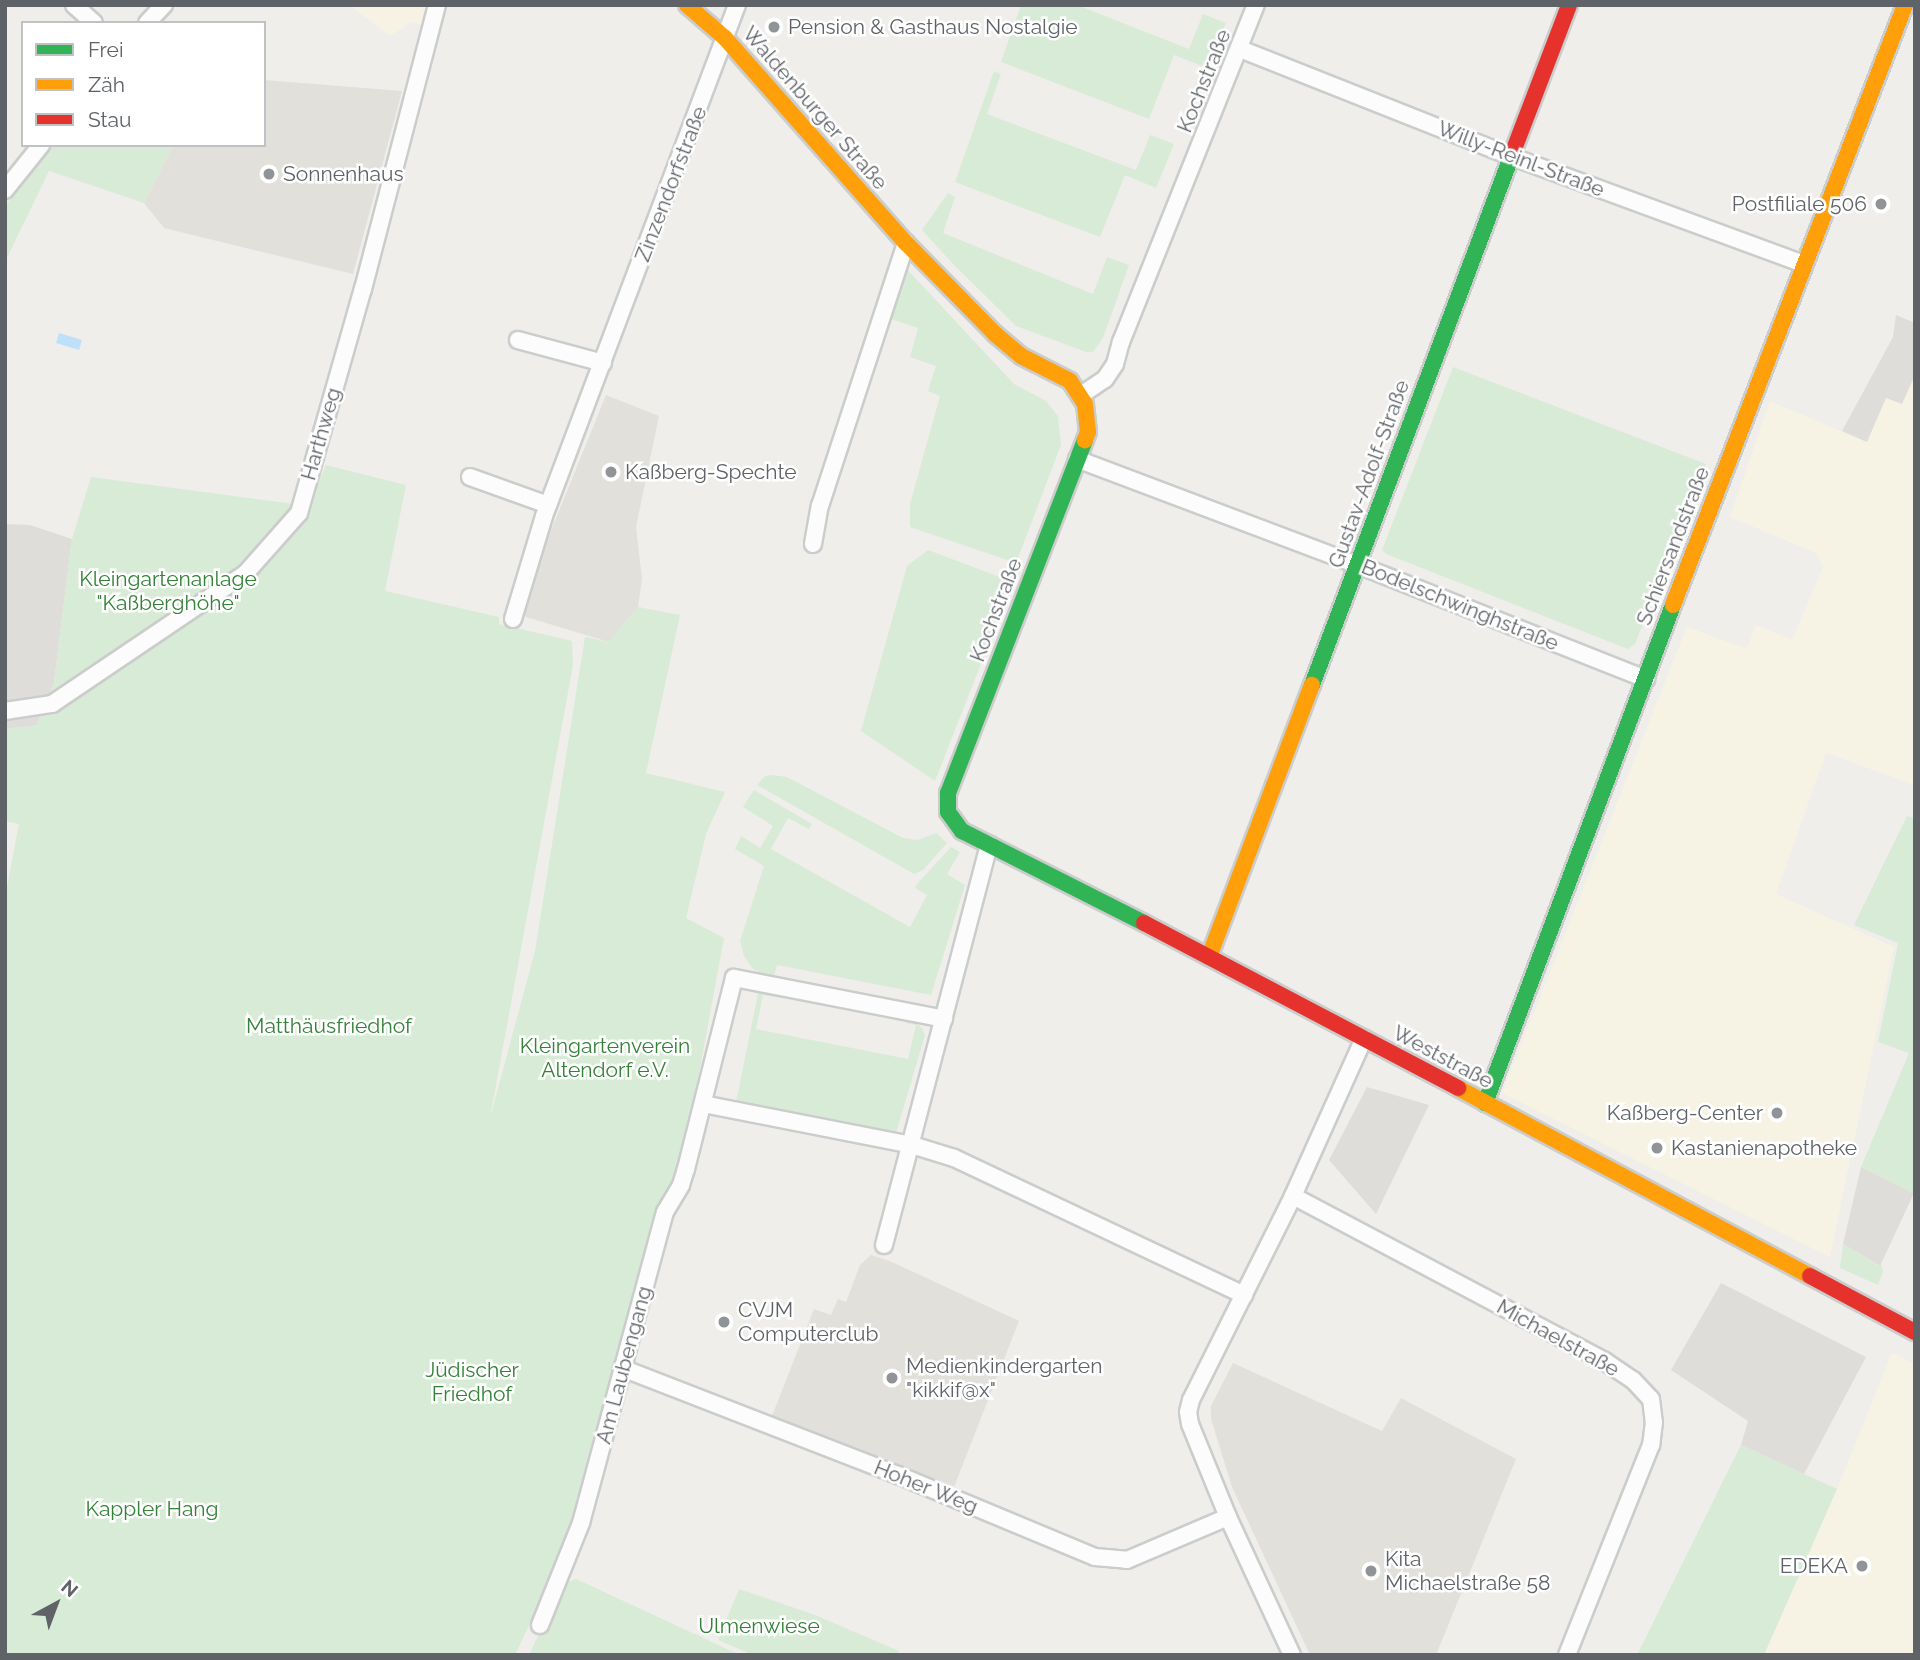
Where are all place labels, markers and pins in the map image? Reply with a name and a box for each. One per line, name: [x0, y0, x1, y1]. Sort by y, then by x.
place label: Pension & Gasthaus Nostalgie: [788, 14, 1078, 40]
marker: Pension & Gasthaus Nostalgie: [766, 19, 782, 35]
place label: Sonnenhaus: [283, 161, 404, 187]
marker: Sonnenhaus: [261, 166, 277, 182]
place label: Postfiliale 506: [1732, 191, 1867, 217]
marker: Postfiliale 506: [1873, 196, 1889, 212]
place label: Kaßberg-Spechte: [625, 459, 797, 485]
marker: Kaßberg-Spechte: [603, 464, 619, 480]
place label: Kaßberg-Center: [1607, 1100, 1763, 1126]
marker: Kaßberg-Center: [1769, 1105, 1785, 1121]
place label: Kastanienapotheke: [1671, 1135, 1857, 1161]
marker: Kastanienapotheke: [1649, 1140, 1665, 1156]
place label: CVJM Computerclub: [738, 1297, 879, 1347]
marker: CVJM Computerclub: [716, 1314, 732, 1330]
place label: Medienkindergarten "kikkif@x": [906, 1353, 1102, 1403]
marker: Medienkindergarten "kikkif@x": [884, 1370, 900, 1386]
place label: Kita Michaelstraße 58: [1385, 1546, 1550, 1596]
place label: EDEKA: [1780, 1553, 1848, 1579]
marker: EDEKA: [1854, 1558, 1870, 1574]
marker: Kita Michaelstraße 58: [1363, 1563, 1379, 1579]

